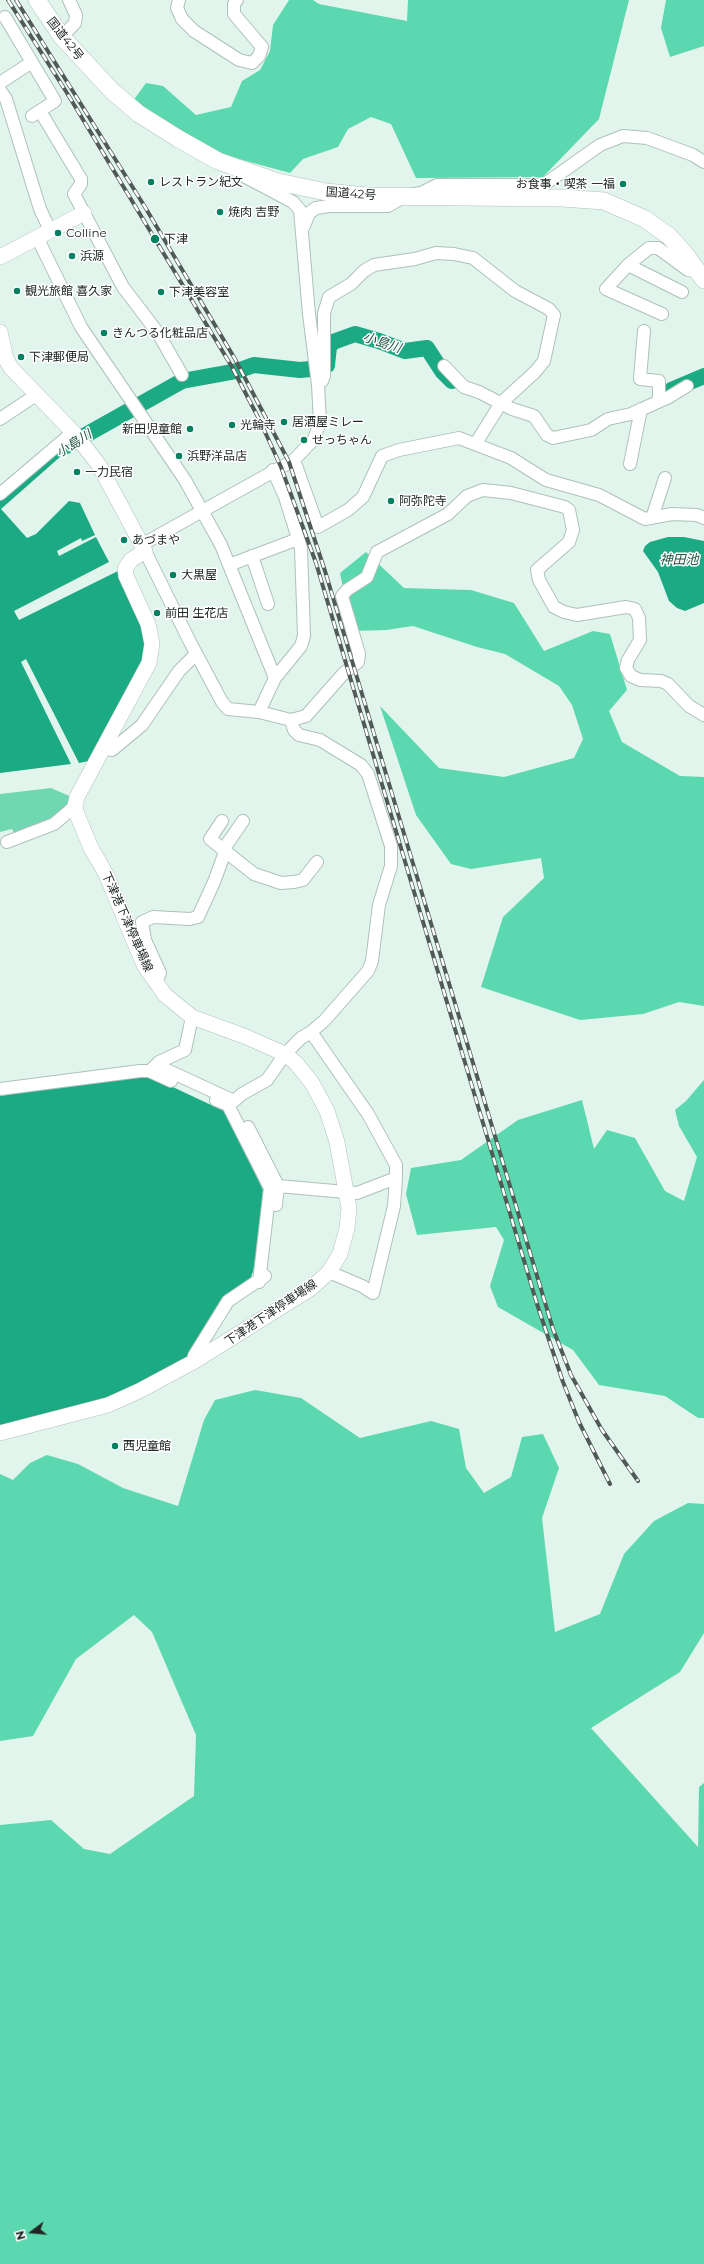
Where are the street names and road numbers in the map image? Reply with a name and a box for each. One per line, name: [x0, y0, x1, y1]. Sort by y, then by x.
street label: 国道42号: [44, 15, 86, 63]
street label: 国道42号: [325, 185, 377, 203]
street label: 下津港下津停車場線: [98, 870, 156, 974]
street label: 下津港下津停車場線: [222, 1277, 320, 1349]

